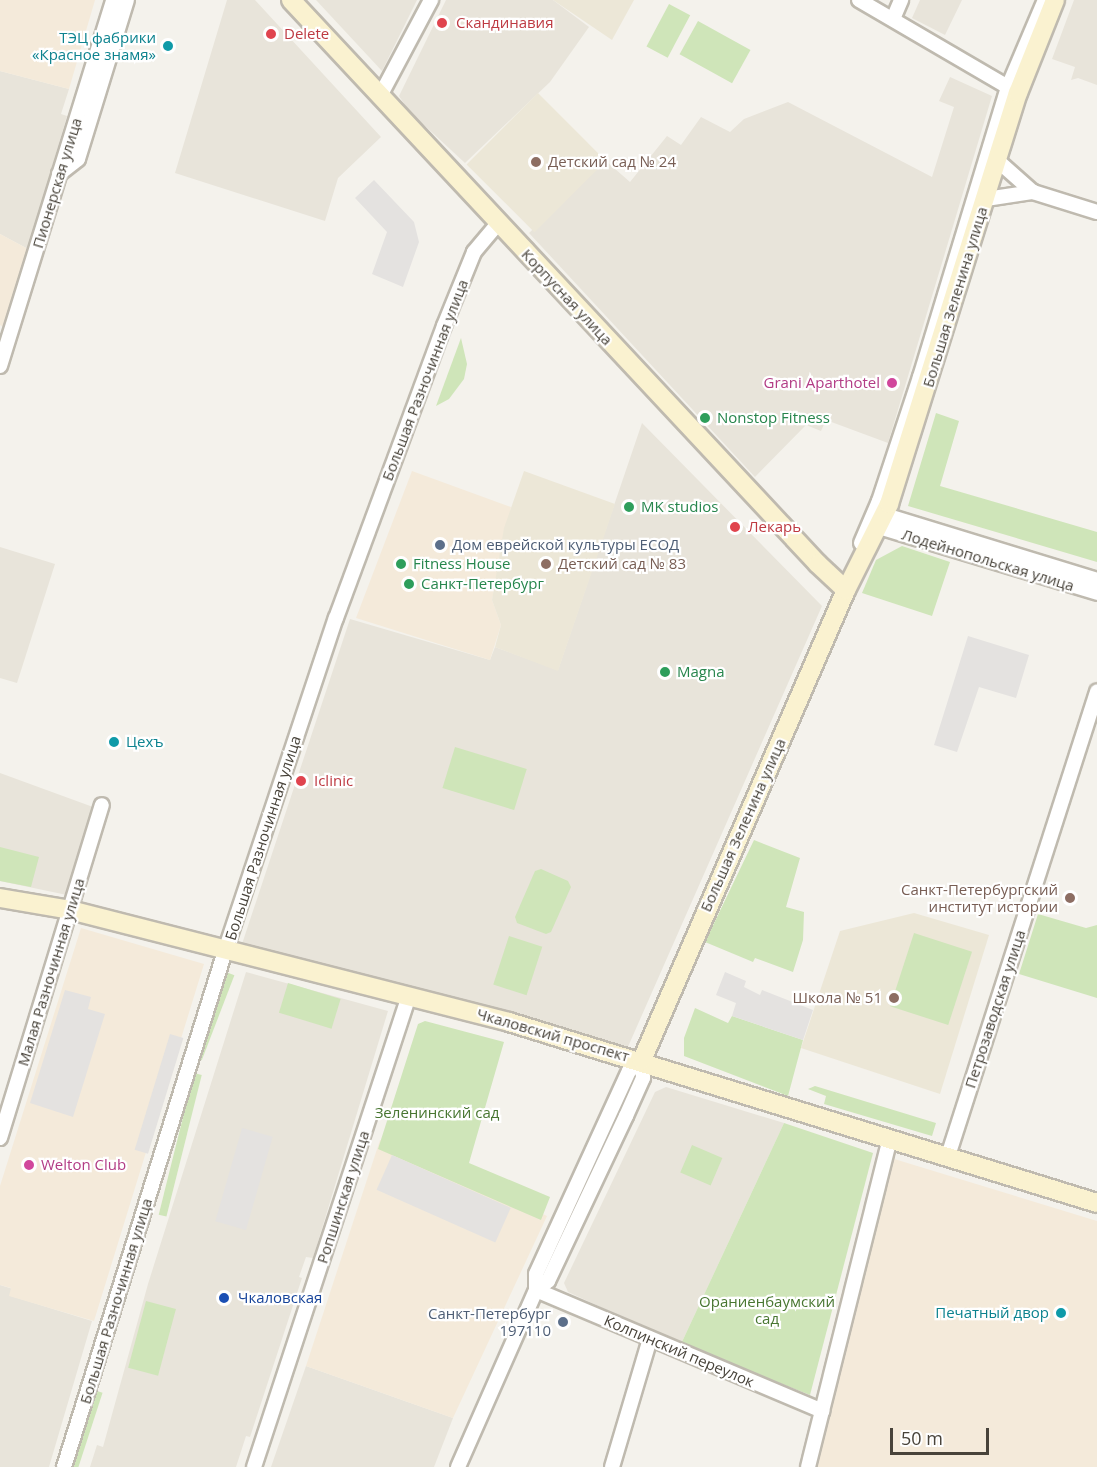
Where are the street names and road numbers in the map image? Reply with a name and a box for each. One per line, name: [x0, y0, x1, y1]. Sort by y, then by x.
street label: Пионерская улица: [29, 116, 85, 250]
street label: Большая Зеленина улица: [919, 205, 991, 389]
street label: Корпусная улица: [518, 245, 616, 349]
street label: Большая Разночинная улица: [378, 277, 472, 483]
street label: Лодейнопольская улица: [900, 525, 1076, 595]
street label: Большая Разночинная улица: [221, 733, 305, 943]
street label: Большая Зеленина улица: [697, 736, 789, 914]
street label: Малая Разночинная улица: [14, 876, 88, 1068]
street label: Петрозаводская улица: [961, 928, 1029, 1090]
street label: Чкаловский проспект: [475, 1005, 631, 1065]
street label: Ропшинская улица: [313, 1128, 373, 1266]
street label: Большая Разночинная улица: [76, 1196, 156, 1406]
street label: Колпинский переулок: [601, 1311, 757, 1391]

